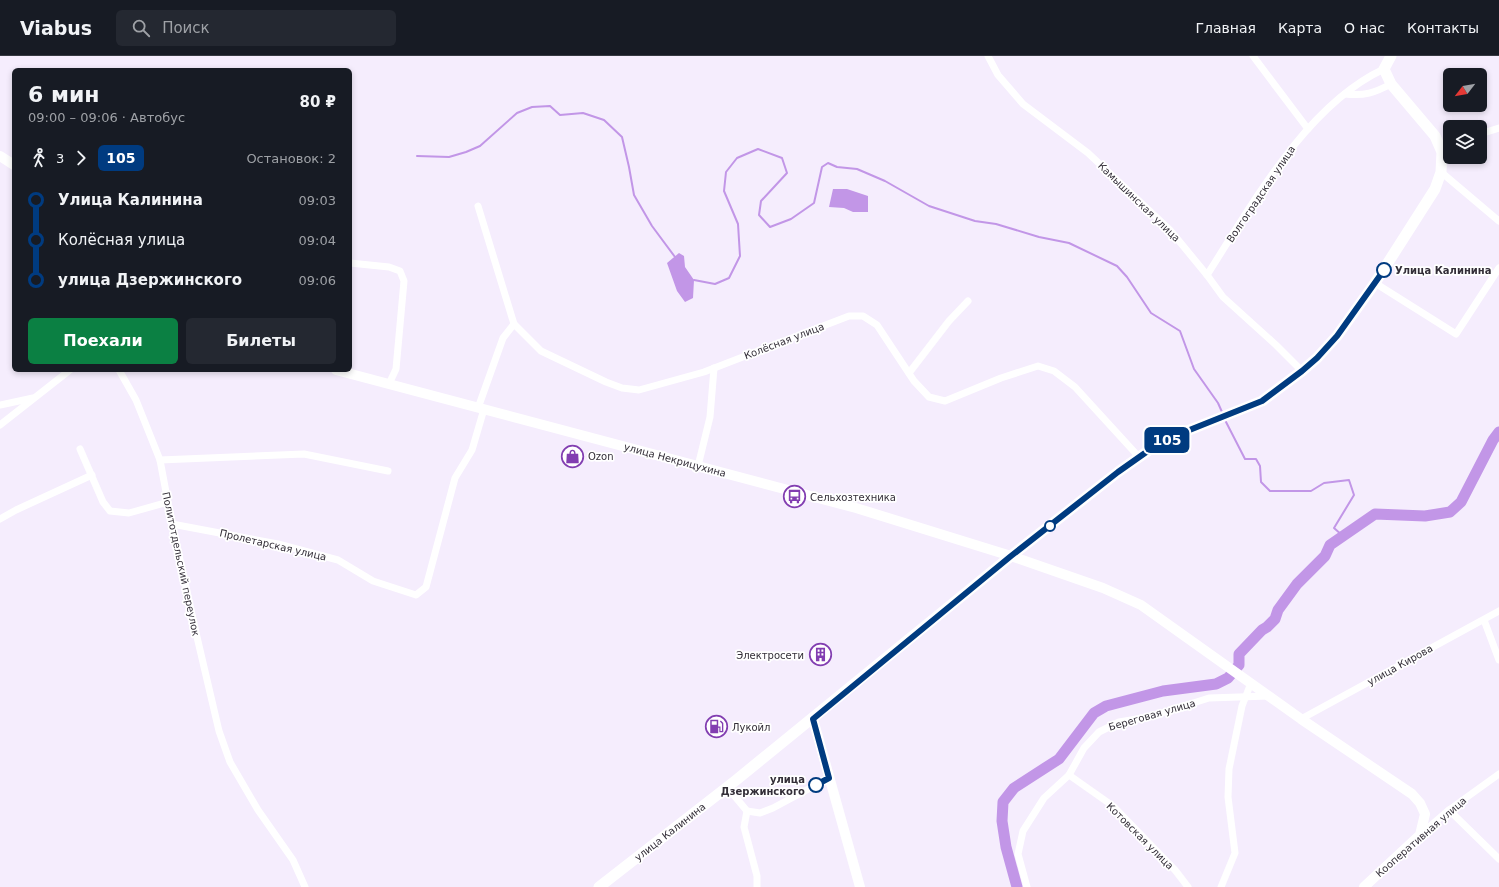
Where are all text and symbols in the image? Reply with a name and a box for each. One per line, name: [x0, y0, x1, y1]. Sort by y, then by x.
search box: [116, 10, 396, 46]
text: Viabus: [20, 17, 92, 39]
icon: search: [130, 17, 152, 39]
text: Поиск: [162, 19, 210, 37]
text: Главная: [1195, 20, 1256, 36]
text: Карта: [1278, 20, 1322, 36]
text: О нас: [1344, 20, 1385, 36]
text: Контакты: [1407, 20, 1479, 36]
north arrow: [1443, 68, 1487, 112]
map controls: [1443, 68, 1487, 164]
text: 6 мин: [28, 82, 100, 107]
text: 80 ₽: [299, 93, 336, 111]
text: 09:00 – 09:06 · Автобус: [28, 110, 185, 125]
button: layers: [1443, 120, 1487, 164]
street label: Волгоградская улица: [1225, 144, 1297, 244]
icon: walk: [28, 147, 50, 169]
icon: forward: [70, 147, 92, 169]
text: 105: [106, 150, 136, 166]
text: 3: [56, 151, 64, 166]
text: Остановок: 2: [246, 151, 336, 166]
street label: Камышинская улица: [1096, 160, 1182, 244]
text: Улица Калинина: [58, 191, 203, 209]
text: 09:03: [299, 193, 336, 208]
text: Колёсная улица: [58, 231, 185, 249]
text: 09:04: [299, 233, 336, 248]
marker: Улица Калинина: [1376, 262, 1392, 278]
place label: Улица Калинина: [1395, 265, 1492, 276]
text: улица Дзержинского: [58, 271, 242, 289]
text: 09:06: [299, 273, 336, 288]
button: Поехали: [28, 318, 178, 364]
button: Билеты: [186, 318, 336, 364]
street label: Колёсная улица: [742, 321, 826, 361]
line badge: 105: [1144, 427, 1190, 453]
text: 105: [1152, 432, 1182, 448]
street label: улица Некрицухина: [623, 441, 727, 479]
shop icon: Ozon: [560, 443, 586, 469]
place label: Ozon: [588, 451, 614, 462]
bus stop icon: Сельхозтехника: [781, 484, 807, 510]
street label: Политотдельский переулок: [160, 491, 202, 637]
place label: Сельхозтехника: [810, 492, 896, 503]
unlabelled marker: [1044, 520, 1056, 532]
street label: Пролетарская улица: [218, 527, 328, 563]
building icon: Электросети: [807, 642, 833, 668]
street label: улица Кирова: [1365, 642, 1435, 688]
place label: Электросети: [736, 650, 804, 661]
street label: Береговая улица: [1107, 697, 1197, 733]
fuel station icon: Лукойл: [703, 714, 729, 740]
place label: Лукойл: [732, 722, 771, 733]
place label: улица Дзержинского: [721, 774, 805, 797]
marker: улица Дзержинского: [808, 777, 824, 793]
street label: Кооперативная улица: [1373, 795, 1469, 879]
street label: Котовская улица: [1104, 800, 1176, 872]
street label: улица Калинина: [632, 801, 708, 863]

